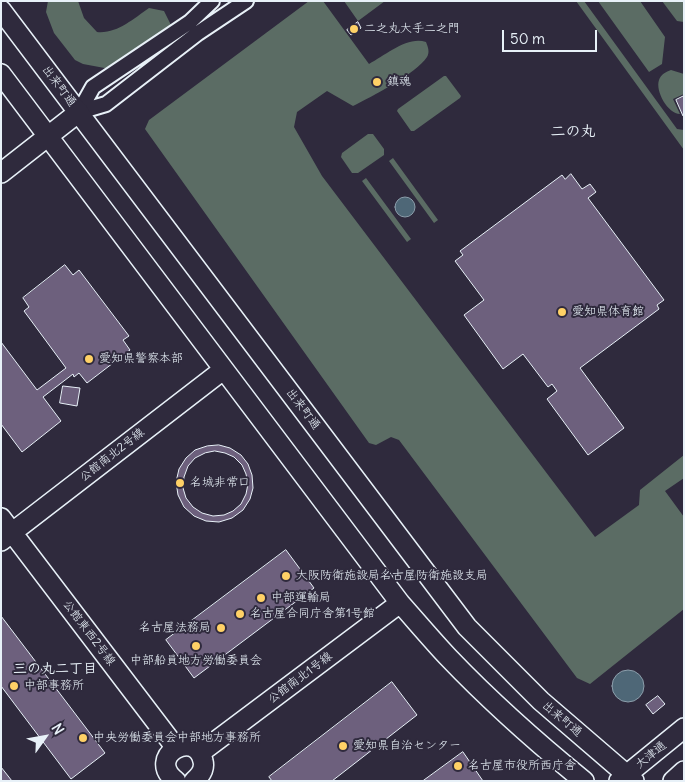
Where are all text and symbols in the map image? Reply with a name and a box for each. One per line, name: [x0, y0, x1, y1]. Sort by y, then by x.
scale bar: [505, 20, 600, 52]
place label: 二之丸大手二之門: [364, 22, 460, 36]
marker: 二之丸大手二之門: [348, 23, 360, 35]
text: 50 m: [510, 29, 545, 48]
street label: 出来町通: [39, 62, 79, 110]
place label: 鎮魂: [387, 75, 411, 89]
marker: 鎮魂: [371, 76, 383, 88]
district label: 二の丸: [551, 123, 595, 141]
place label: 愛知県体育館: [572, 305, 644, 319]
marker: 愛知県体育館: [556, 306, 568, 318]
place label: 愛知県警察本部: [99, 352, 183, 366]
marker: 愛知県警察本部: [83, 353, 95, 365]
street label: 出来町通: [283, 385, 323, 433]
street label: 公館南北2号線: [77, 425, 147, 485]
place label: 名城非常口: [190, 476, 250, 490]
marker: 名城非常口: [174, 477, 186, 489]
place label: 大阪防衛施設局名古屋防衛施設支局: [296, 569, 488, 583]
marker: 大阪防衛施設局名古屋防衛施設支局: [280, 570, 292, 582]
place label: 中部運輸局: [271, 591, 331, 605]
marker: 中部運輸局: [255, 592, 267, 604]
street label: 公館東西2号線: [60, 597, 118, 669]
place label: 名古屋合同庁舎第1号館: [250, 607, 375, 621]
marker: 名古屋合同庁舎第1号館: [234, 608, 246, 620]
place label: 名古屋法務局: [139, 621, 211, 635]
marker: 名古屋法務局: [215, 622, 227, 634]
marker: 中部船員地方労働委員会: [190, 640, 202, 652]
street label: 公館南北1号線: [265, 649, 335, 707]
place label: 中部船員地方労働委員会: [130, 654, 262, 668]
district label: 三の丸二丁目: [13, 661, 97, 677]
place label: 中部事務所: [24, 679, 84, 693]
marker: 中部事務所: [8, 680, 20, 692]
street label: 出来町通: [539, 698, 585, 740]
north arrow: [20, 712, 70, 762]
text: N: [48, 720, 68, 738]
place label: 中央労働委員会中部地方事務所: [93, 731, 261, 745]
marker: 中央労働委員会中部地方事務所: [77, 732, 89, 744]
street label: 大津通: [632, 738, 670, 772]
place label: 愛知県自治センター: [353, 739, 461, 753]
marker: 愛知県自治センター: [337, 740, 349, 752]
place label: 名古屋市役所西庁舎: [468, 759, 576, 773]
marker: 名古屋市役所西庁舎: [452, 760, 464, 772]

